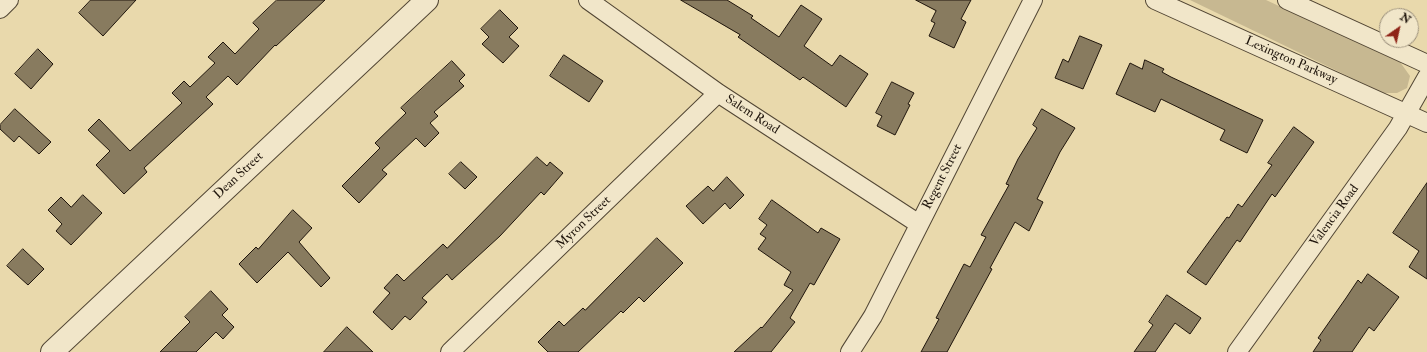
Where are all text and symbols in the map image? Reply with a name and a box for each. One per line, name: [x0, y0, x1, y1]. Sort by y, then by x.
north arrow: [1379, 8, 1419, 48]
text: N: [1398, 10, 1413, 27]
street label: Lexington Parkway: [1242, 34, 1340, 88]
street label: Salem Road: [722, 92, 782, 138]
street label: Regent Street: [920, 142, 966, 212]
street label: Dean Street: [211, 149, 267, 203]
street label: Valencia Road: [1307, 182, 1363, 250]
street label: Myron Street: [553, 193, 615, 253]

